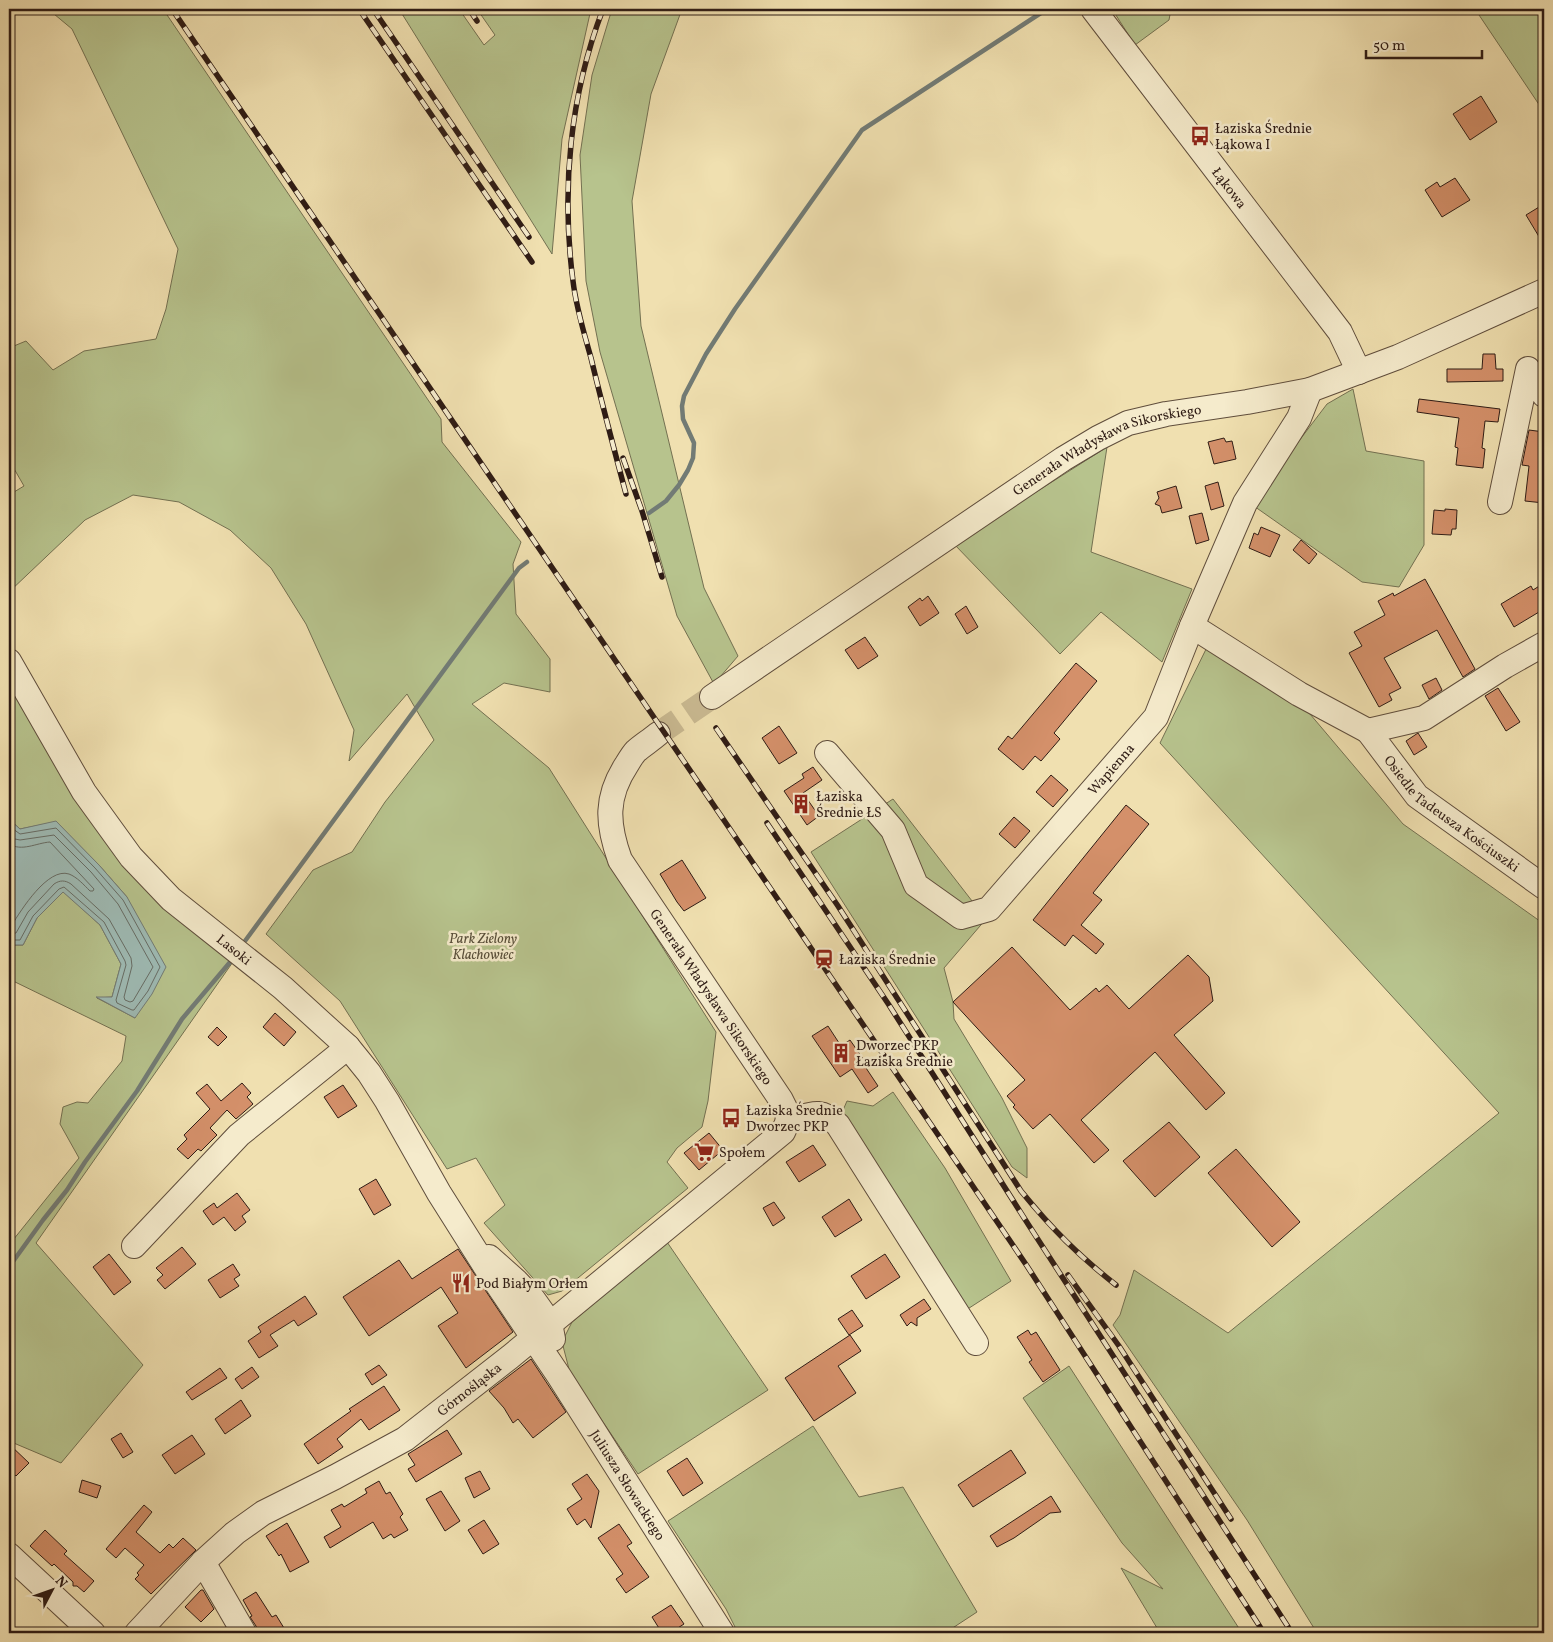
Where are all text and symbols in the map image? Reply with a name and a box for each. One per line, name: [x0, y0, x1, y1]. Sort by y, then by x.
scale bar: [1366, 28, 1482, 60]
text: 50 m: [1373, 36, 1405, 57]
place label: Łaziska Średnie Łąkowa I: [1215, 119, 1312, 155]
bus stop icon: Łaziska Średnie Łąkowa I: [1189, 125, 1211, 147]
street label: Łąkowa: [1207, 164, 1250, 213]
street label: Generała Władysława Sikorskiego: [1010, 401, 1203, 501]
street label: Wapienna: [1084, 740, 1140, 800]
street label: Osiedle Tadeusza Kościuszki: [1379, 752, 1523, 877]
place label: Łaziska Średnie ŁS: [816, 788, 882, 823]
building icon: Łaziska Średnie ŁS: [790, 793, 812, 815]
street label: Generała Władysława Sikorskiego: [645, 906, 776, 1089]
park label: Park Zielony Klachowiec: [449, 930, 518, 965]
street label: Lasoki: [212, 931, 255, 970]
station icon: Łaziska Średnie: [813, 948, 835, 970]
place label: Łaziska Średnie: [839, 950, 936, 970]
place label: Dworzec PKP Łaziska Średnie: [856, 1037, 953, 1072]
building icon: Dworzec PKP Łaziska Średnie: [830, 1042, 852, 1064]
place label: Łaziska Średnie Dworzec PKP: [746, 1101, 843, 1137]
bus stop icon: Łaziska Średnie Dworzec PKP: [720, 1107, 742, 1129]
supermarket icon: Społem: [693, 1141, 715, 1163]
place label: Społem: [719, 1144, 765, 1163]
restaurant icon: Pod Białym Orłem: [450, 1272, 472, 1294]
place label: Pod Białym Orłem: [476, 1275, 588, 1294]
street label: Górnośląska: [434, 1359, 506, 1421]
street label: Juliusza Słowackiego: [584, 1427, 669, 1545]
north arrow: [28, 1564, 78, 1614]
text: N: [50, 1572, 71, 1593]

